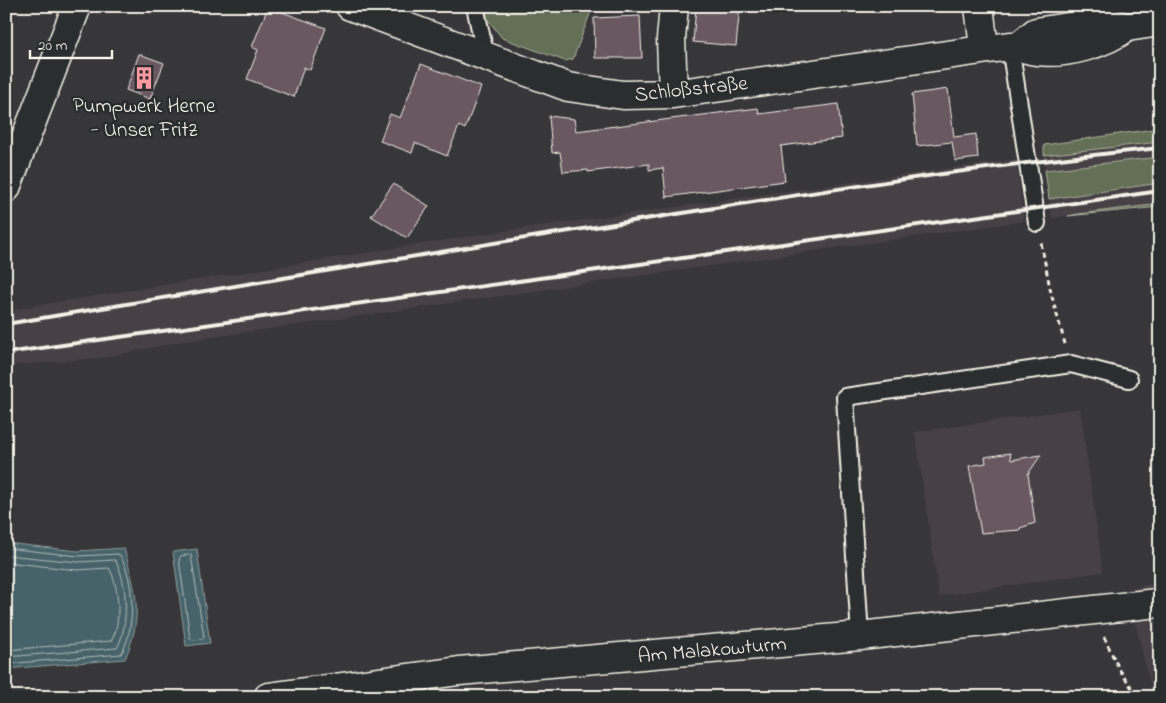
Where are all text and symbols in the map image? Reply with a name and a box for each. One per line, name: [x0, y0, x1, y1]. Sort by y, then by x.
scale bar: [30, 28, 112, 60]
text: 20 m: [38, 35, 68, 57]
building icon: Pumpwerk Herne - Unser Fritz: [131, 65, 157, 91]
street label: Schloßstraße: [633, 69, 750, 111]
place label: Pumpwerk Herne - Unser Fritz: [73, 92, 216, 146]
street label: Am Malakowturm: [637, 630, 788, 672]

